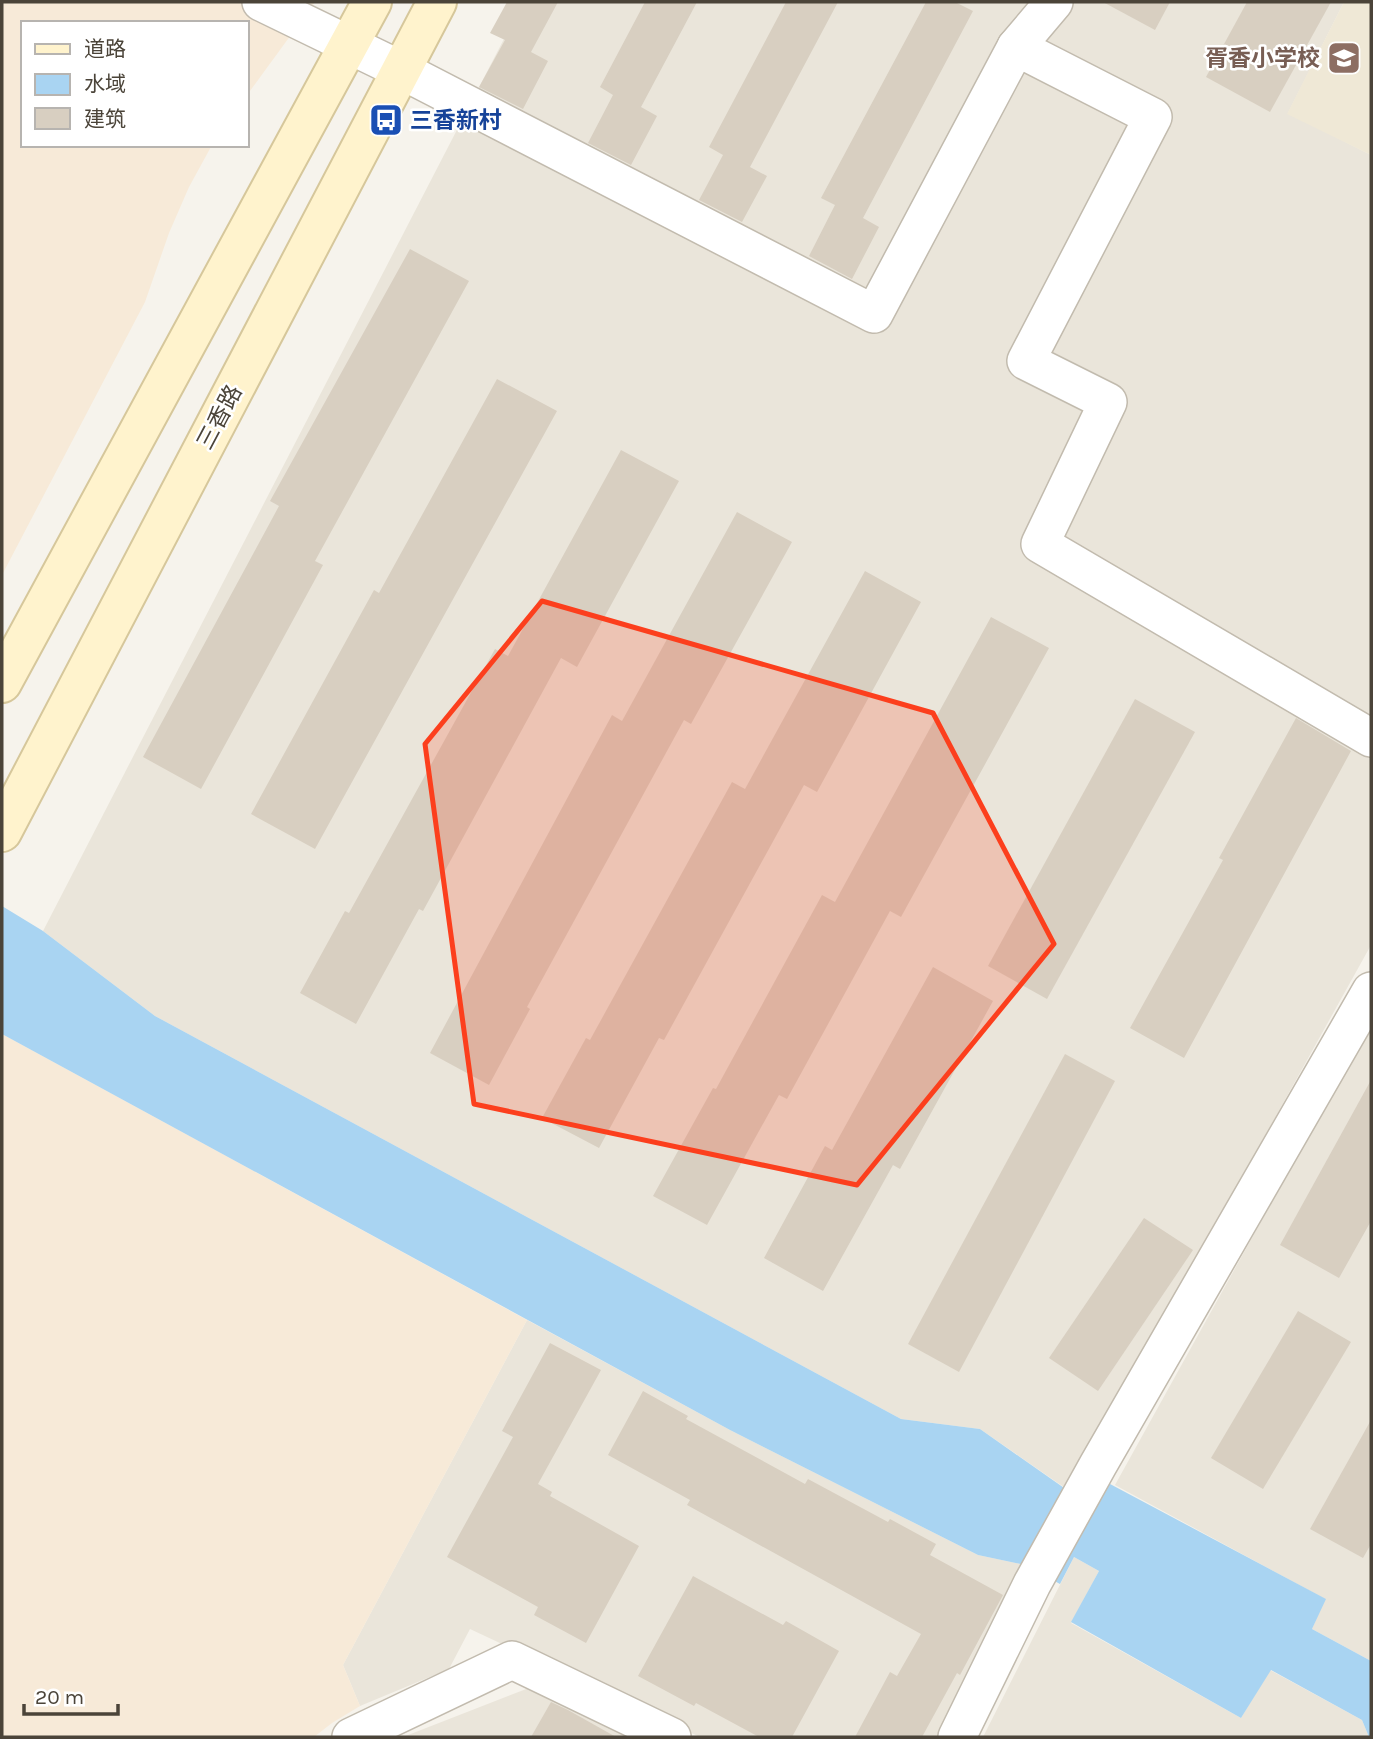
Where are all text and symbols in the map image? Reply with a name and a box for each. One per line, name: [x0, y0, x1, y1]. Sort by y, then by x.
legend: [21, 21, 248, 147]
text: 道路: [84, 37, 126, 61]
school or university icon: 胥香小学校: [1325, 39, 1363, 77]
place label: 胥香小学校: [1205, 45, 1320, 72]
text: 水域: [84, 72, 126, 96]
bus stop icon: 三香新村: [367, 101, 405, 139]
text: 建筑: [84, 107, 126, 131]
place label: 三香新村: [410, 107, 502, 134]
street label: 三香路: [191, 380, 248, 454]
scale bar: [24, 1672, 119, 1716]
text: 20 m: [35, 1685, 84, 1709]

